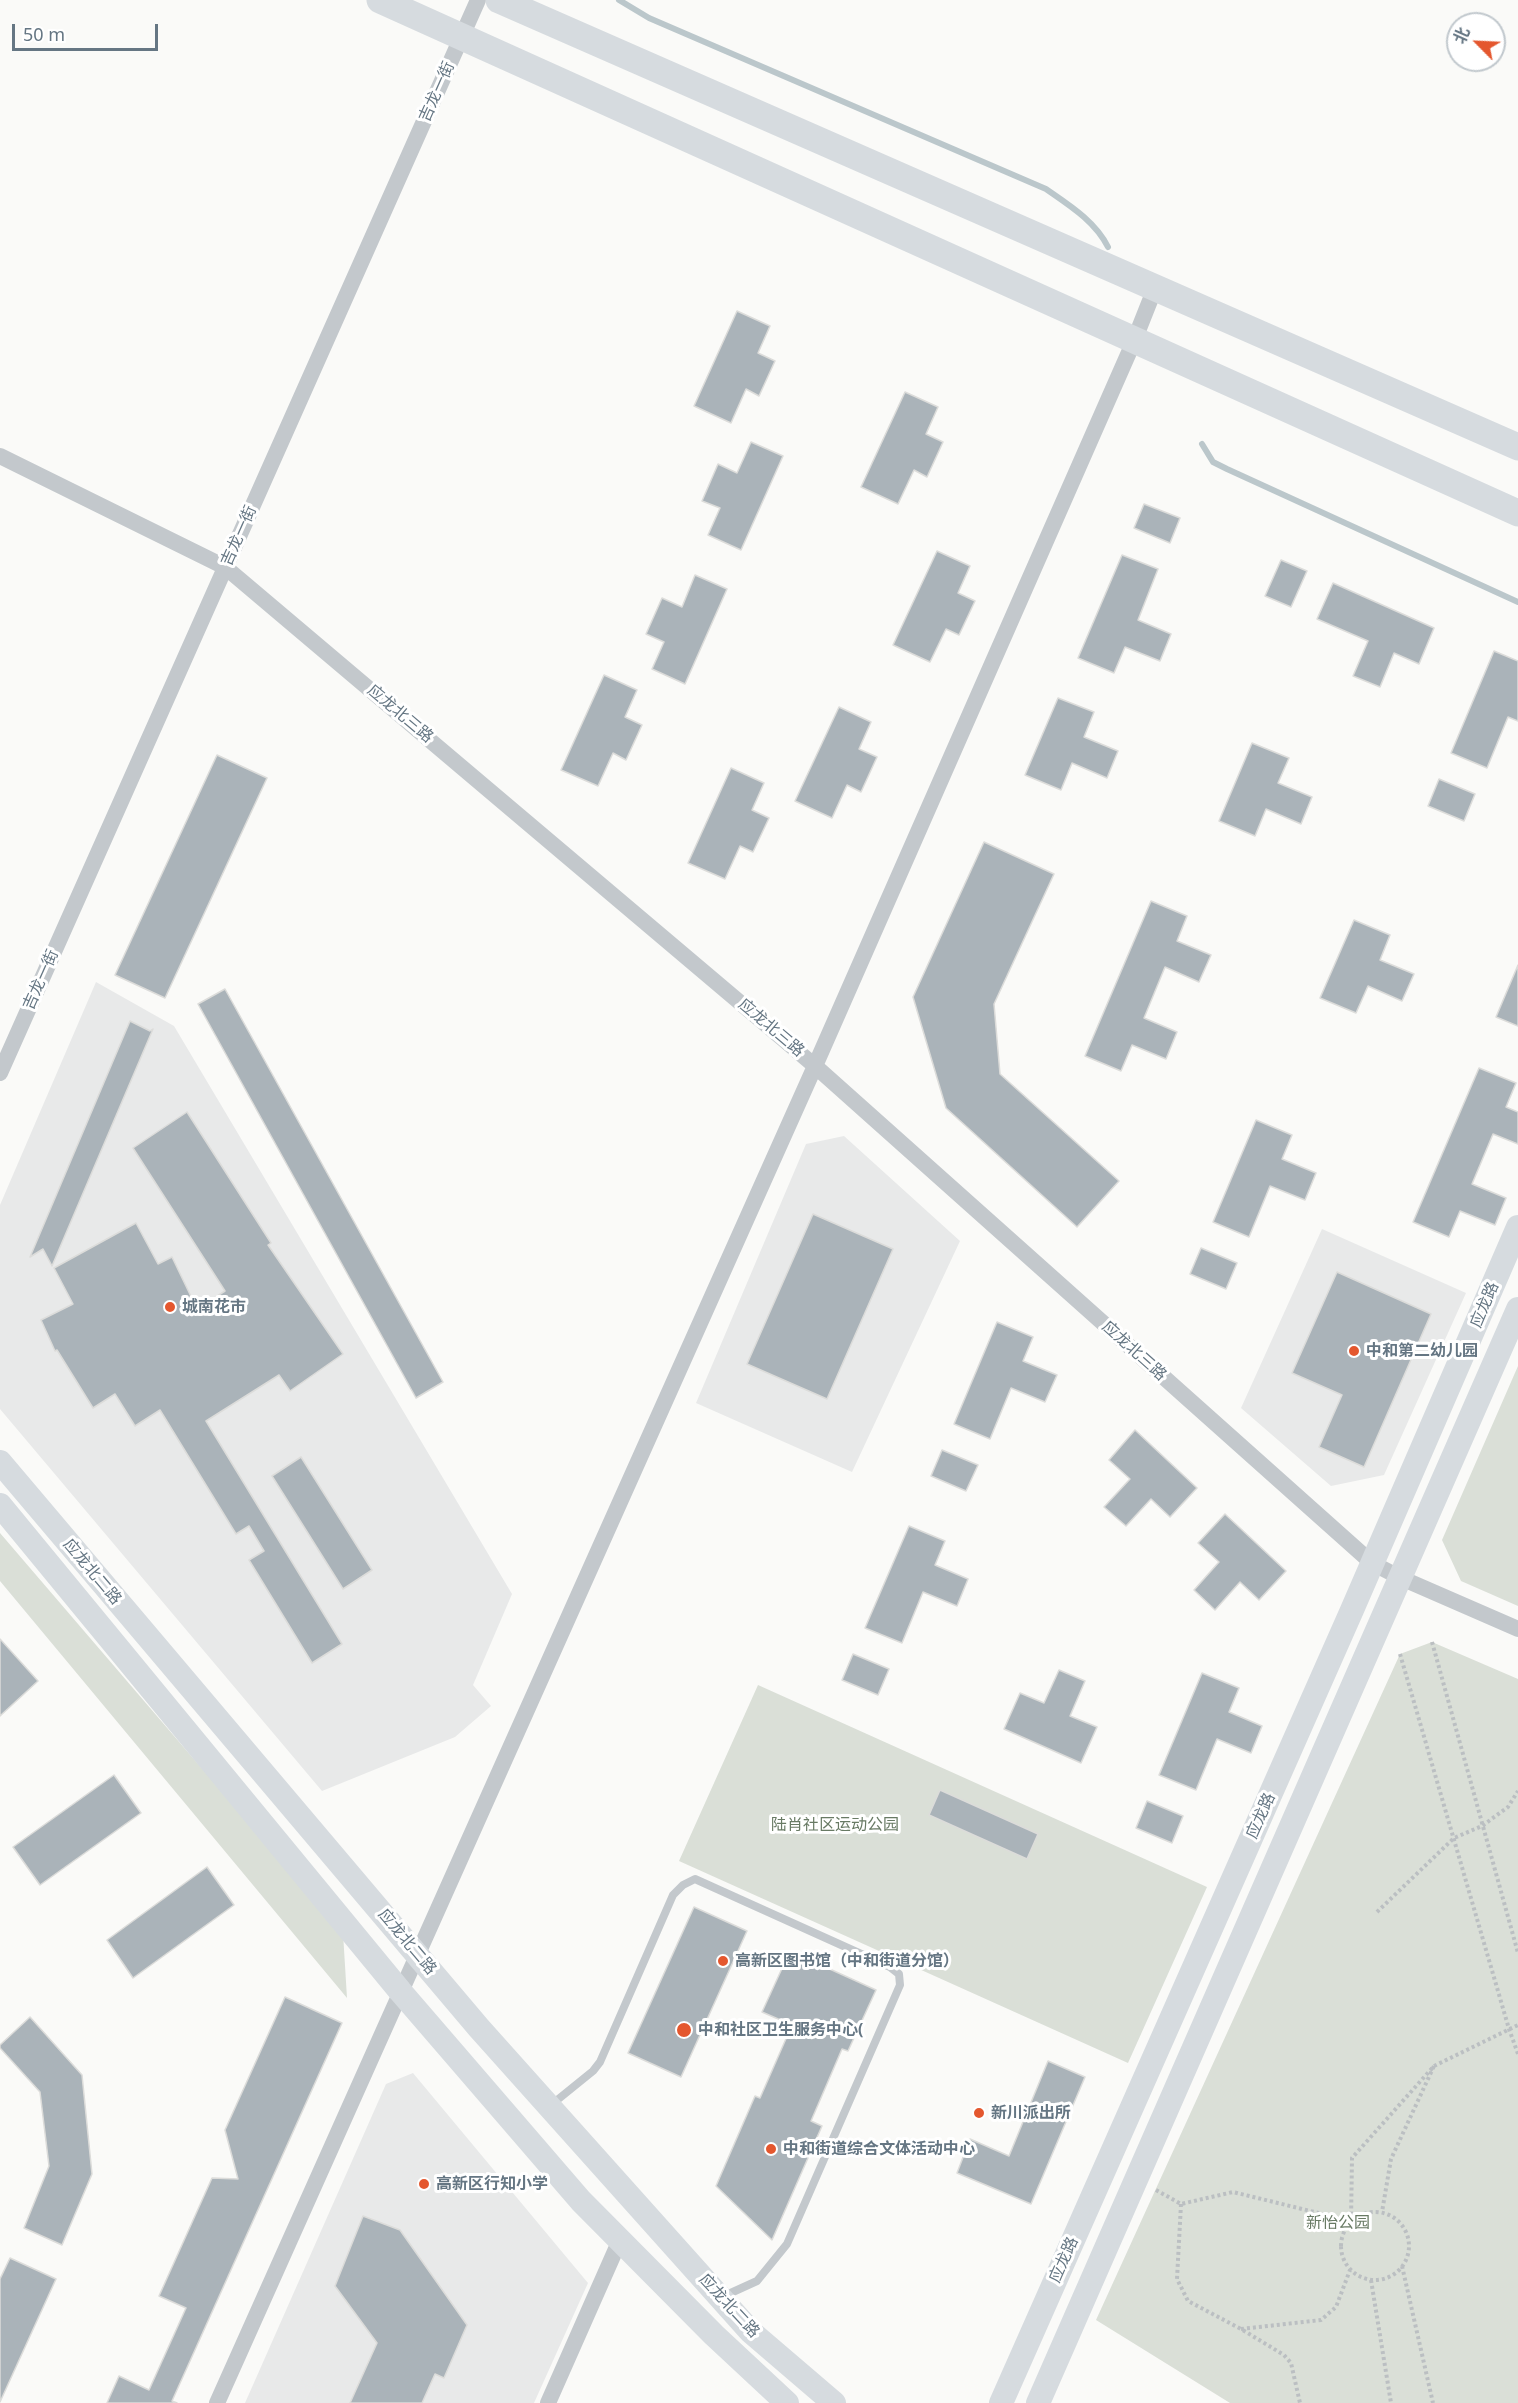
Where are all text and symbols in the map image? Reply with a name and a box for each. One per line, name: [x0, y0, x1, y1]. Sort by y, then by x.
scale bar: [15, 12, 160, 50]
north arrow: [1446, 12, 1506, 72]
text: 50 m: [23, 22, 65, 46]
text: 北: [1448, 24, 1475, 47]
street label: 吉龙一街: [415, 59, 459, 125]
street label: 吉龙一街: [217, 503, 261, 569]
street label: 应龙北三路: [363, 681, 437, 747]
street label: 吉龙一街: [19, 947, 63, 1013]
street label: 应龙北三路: [734, 995, 808, 1061]
street label: 应龙路: [1467, 1279, 1503, 1331]
place label: 城南花市: [182, 1297, 246, 1317]
marker: 城南花市: [163, 1300, 177, 1314]
street label: 应龙北三路: [1098, 1317, 1170, 1385]
place label: 中和第二幼儿园: [1366, 1341, 1478, 1361]
marker: 中和第二幼儿园: [1347, 1344, 1361, 1358]
street label: 应龙北二路: [59, 1535, 125, 1609]
street label: 应龙路: [1242, 1790, 1280, 1842]
park label: 陆肖社区运动公园: [771, 1815, 899, 1835]
street label: 应龙北二路: [374, 1905, 440, 1979]
place label: 高新区图书馆（中和街道分馆）: [735, 1951, 959, 1971]
marker: 高新区图书馆（中和街道分馆）: [716, 1954, 730, 1968]
place label: 中和社区卫生服务中心(: [698, 2020, 863, 2040]
marker: 中和社区卫生服务中心(: [675, 2021, 693, 2039]
place label: 新川派出所: [991, 2103, 1071, 2123]
marker: 新川派出所: [972, 2106, 986, 2120]
place label: 中和街道综合文体活动中心: [783, 2139, 975, 2159]
marker: 中和街道综合文体活动中心: [764, 2142, 778, 2156]
place label: 高新区行知小学: [436, 2174, 548, 2194]
marker: 高新区行知小学: [417, 2177, 431, 2191]
park label: 新怡公园: [1306, 2213, 1370, 2233]
street label: 应龙路: [1045, 2234, 1083, 2286]
street label: 应龙北二路: [695, 2270, 763, 2342]

